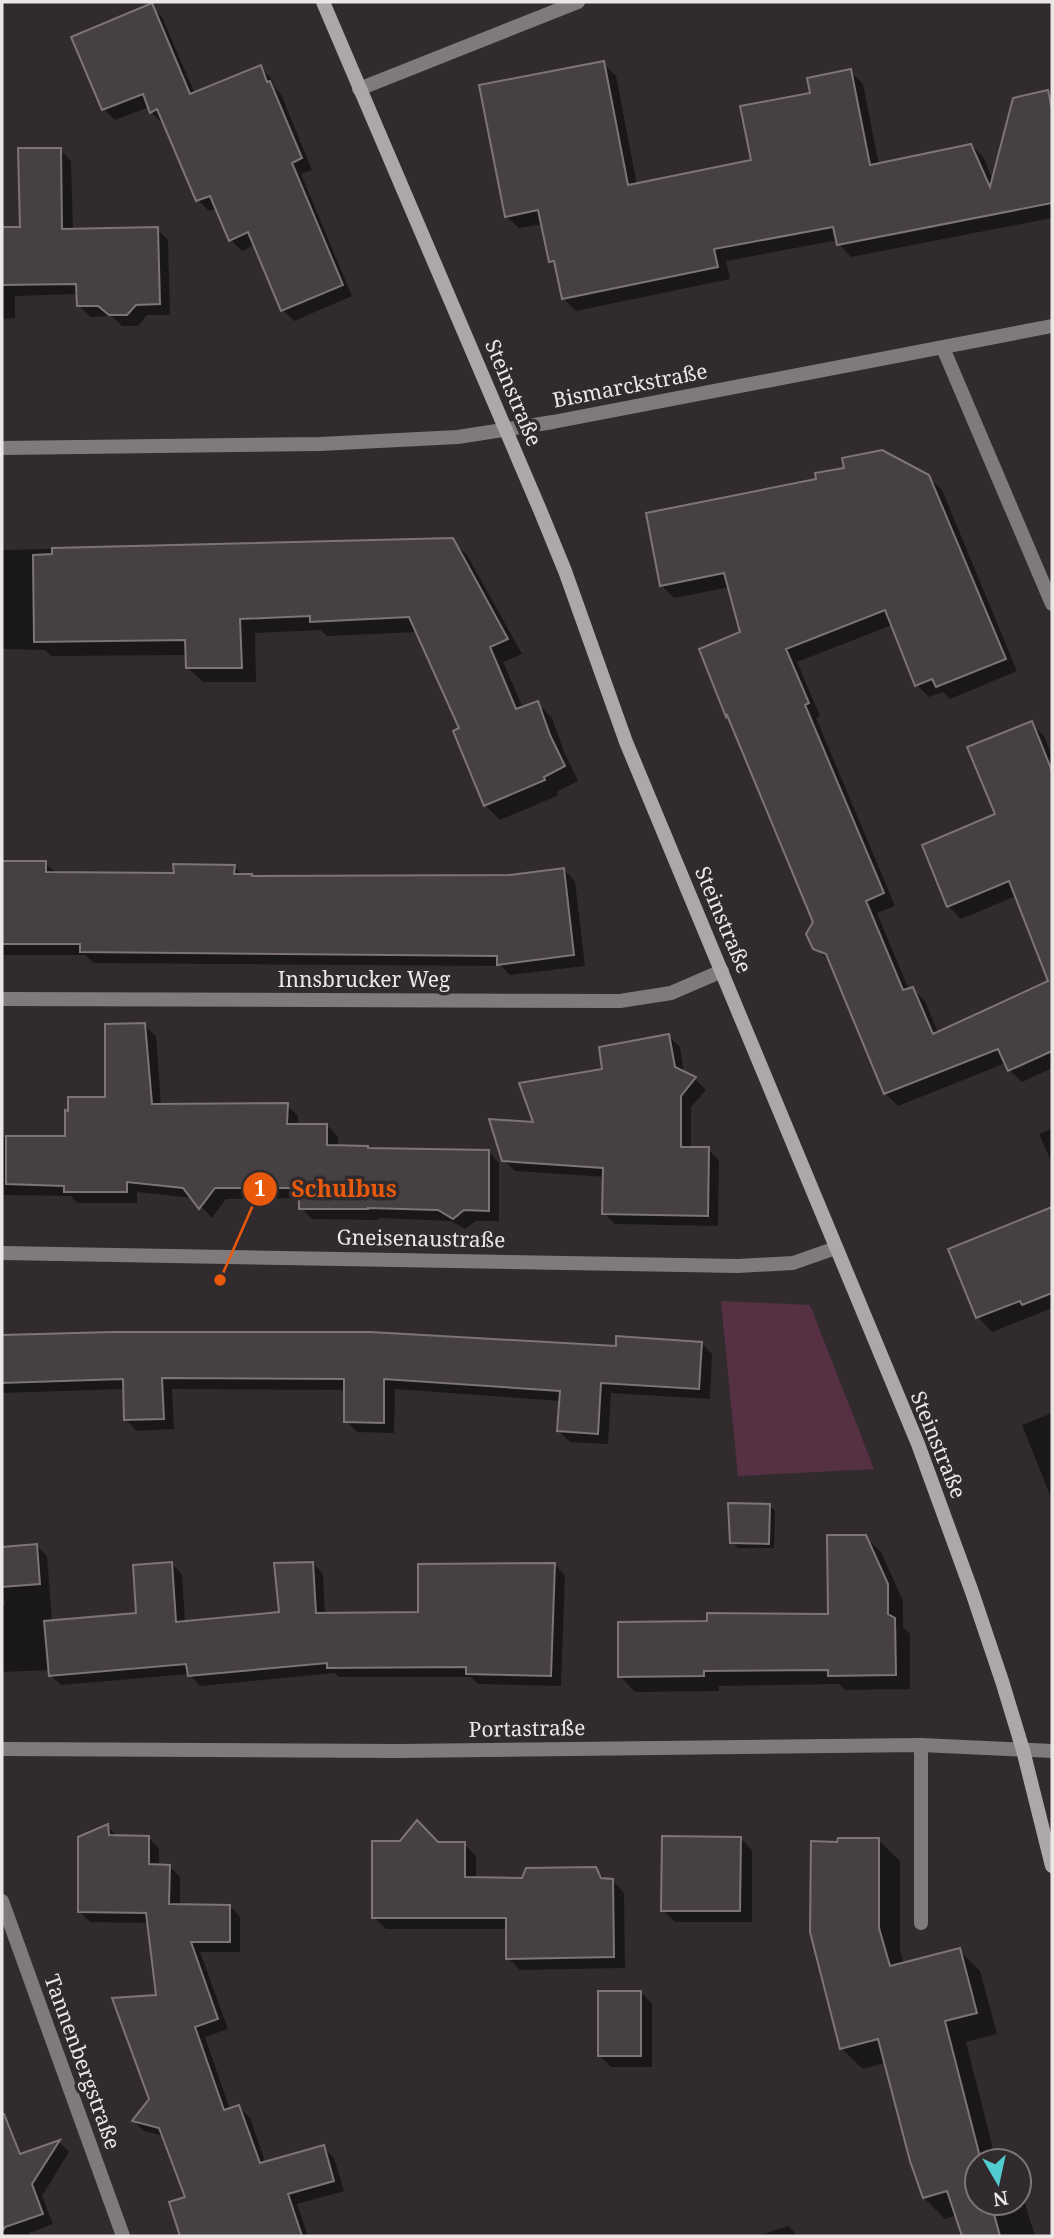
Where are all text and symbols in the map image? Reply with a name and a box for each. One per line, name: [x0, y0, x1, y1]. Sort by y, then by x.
street label: Steinstraße: [479, 335, 549, 450]
street label: Bismarckstraße: [550, 356, 710, 414]
street label: Steinstraße: [689, 862, 759, 977]
street label: Innsbrucker Weg: [278, 965, 451, 993]
callout: Schulbus: [243, 1167, 411, 1211]
text: Schulbus: [291, 1172, 397, 1204]
text: 1: [254, 1174, 266, 1202]
street label: Gneisenaustraße: [336, 1223, 506, 1253]
street label: Steinstraße: [905, 1387, 973, 1502]
street label: Portastraße: [468, 1713, 586, 1743]
street label: Tannenbergstraße: [38, 1970, 128, 2153]
north arrow: [963, 2147, 1033, 2217]
text: N: [991, 2185, 1010, 2213]

